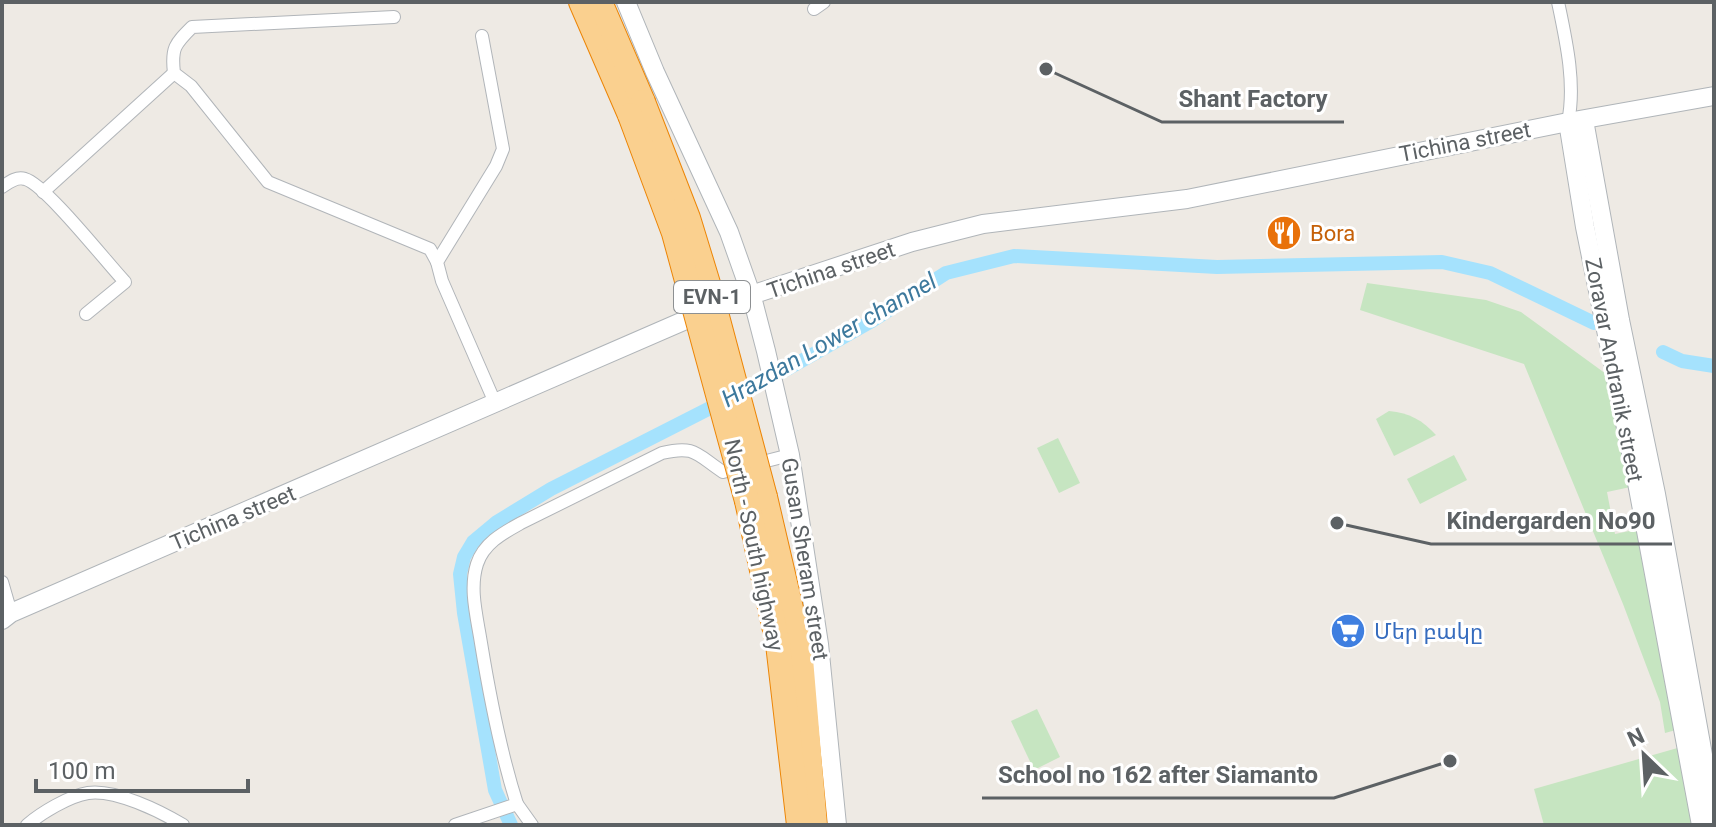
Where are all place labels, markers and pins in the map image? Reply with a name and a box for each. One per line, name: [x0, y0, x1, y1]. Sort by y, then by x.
callout: Shant Factory: [1162, 74, 1344, 122]
restaurant icon: Bora: [1265, 214, 1303, 252]
place label: Bora: [1310, 221, 1355, 246]
callout: Kindergarden No90: [1431, 496, 1672, 544]
supermarket icon: Մեր բակը: [1329, 612, 1367, 650]
place label: Մեր բակը: [1374, 619, 1483, 644]
callout: School no 162 after Siamanto: [982, 750, 1334, 798]

